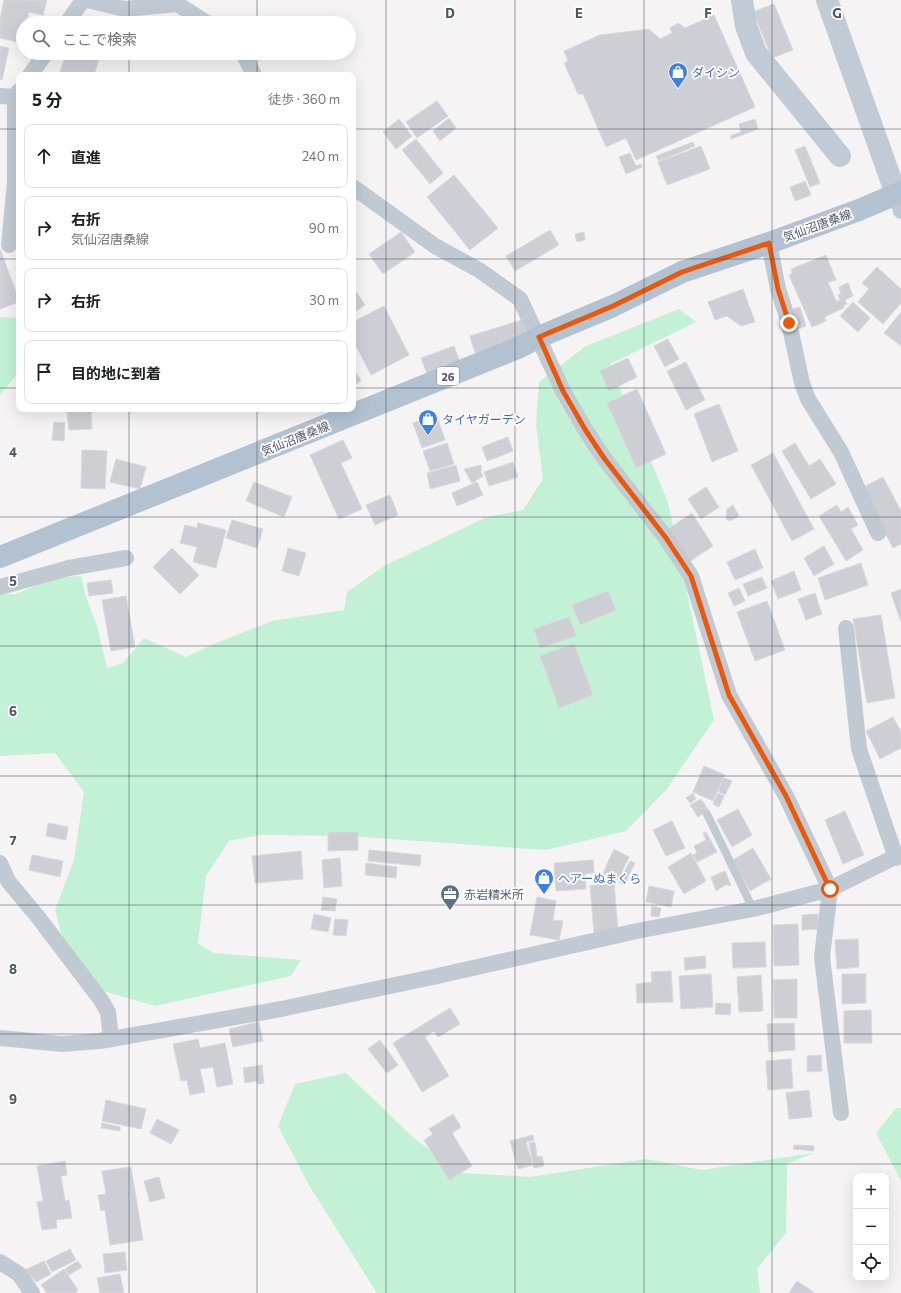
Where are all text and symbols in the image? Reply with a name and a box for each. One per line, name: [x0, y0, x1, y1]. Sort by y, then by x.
text: D: [445, 5, 455, 21]
text: E: [575, 5, 583, 21]
text: F: [704, 5, 712, 21]
text: G: [832, 5, 842, 21]
search box: [16, 16, 356, 60]
icon: search: [30, 27, 52, 49]
text: ここで検索: [62, 30, 137, 48]
shop icon: ダイシン: [667, 61, 689, 89]
place label: ダイシン: [692, 65, 740, 79]
text: 5 分: [32, 89, 62, 110]
text: 徒歩 · 360 m: [268, 91, 340, 107]
icon: ahead: [33, 145, 55, 167]
text: 直進: [71, 148, 101, 166]
text: 240 m: [302, 148, 339, 164]
street label: 気仙沼唐桑線: [781, 206, 853, 244]
text: 右折: [71, 210, 101, 228]
icon: right: [33, 217, 55, 239]
text: 90 m: [309, 220, 339, 236]
text: 気仙沼唐桑線: [71, 231, 149, 247]
icon: right: [33, 289, 55, 311]
text: 右折: [71, 292, 101, 310]
text: 30 m: [309, 292, 339, 308]
route end: [780, 314, 798, 332]
icon: arrive: [33, 361, 55, 383]
text: 目的地に到着: [71, 364, 161, 382]
road number: 26: [437, 367, 459, 385]
shop icon: タイヤガーデン: [417, 408, 439, 436]
place label: タイヤガーデン: [442, 412, 526, 426]
street label: 気仙沼唐桑線: [259, 418, 331, 458]
text: 4: [9, 444, 17, 460]
text: 5: [9, 573, 17, 589]
text: 6: [9, 703, 17, 719]
text: 7: [9, 832, 17, 848]
shop icon: ヘアーぬまくら: [533, 867, 555, 895]
place label: ヘアーぬまくら: [558, 871, 641, 885]
route start: [821, 880, 839, 898]
office icon: 赤岩精米所: [439, 883, 461, 911]
place label: 赤岩精米所: [464, 887, 524, 901]
text: 8: [9, 961, 17, 977]
text: 9: [9, 1091, 17, 1107]
map controls: [853, 1173, 889, 1281]
button: +: [853, 1173, 889, 1209]
button: −: [853, 1209, 889, 1245]
button: locate: [853, 1245, 889, 1281]

